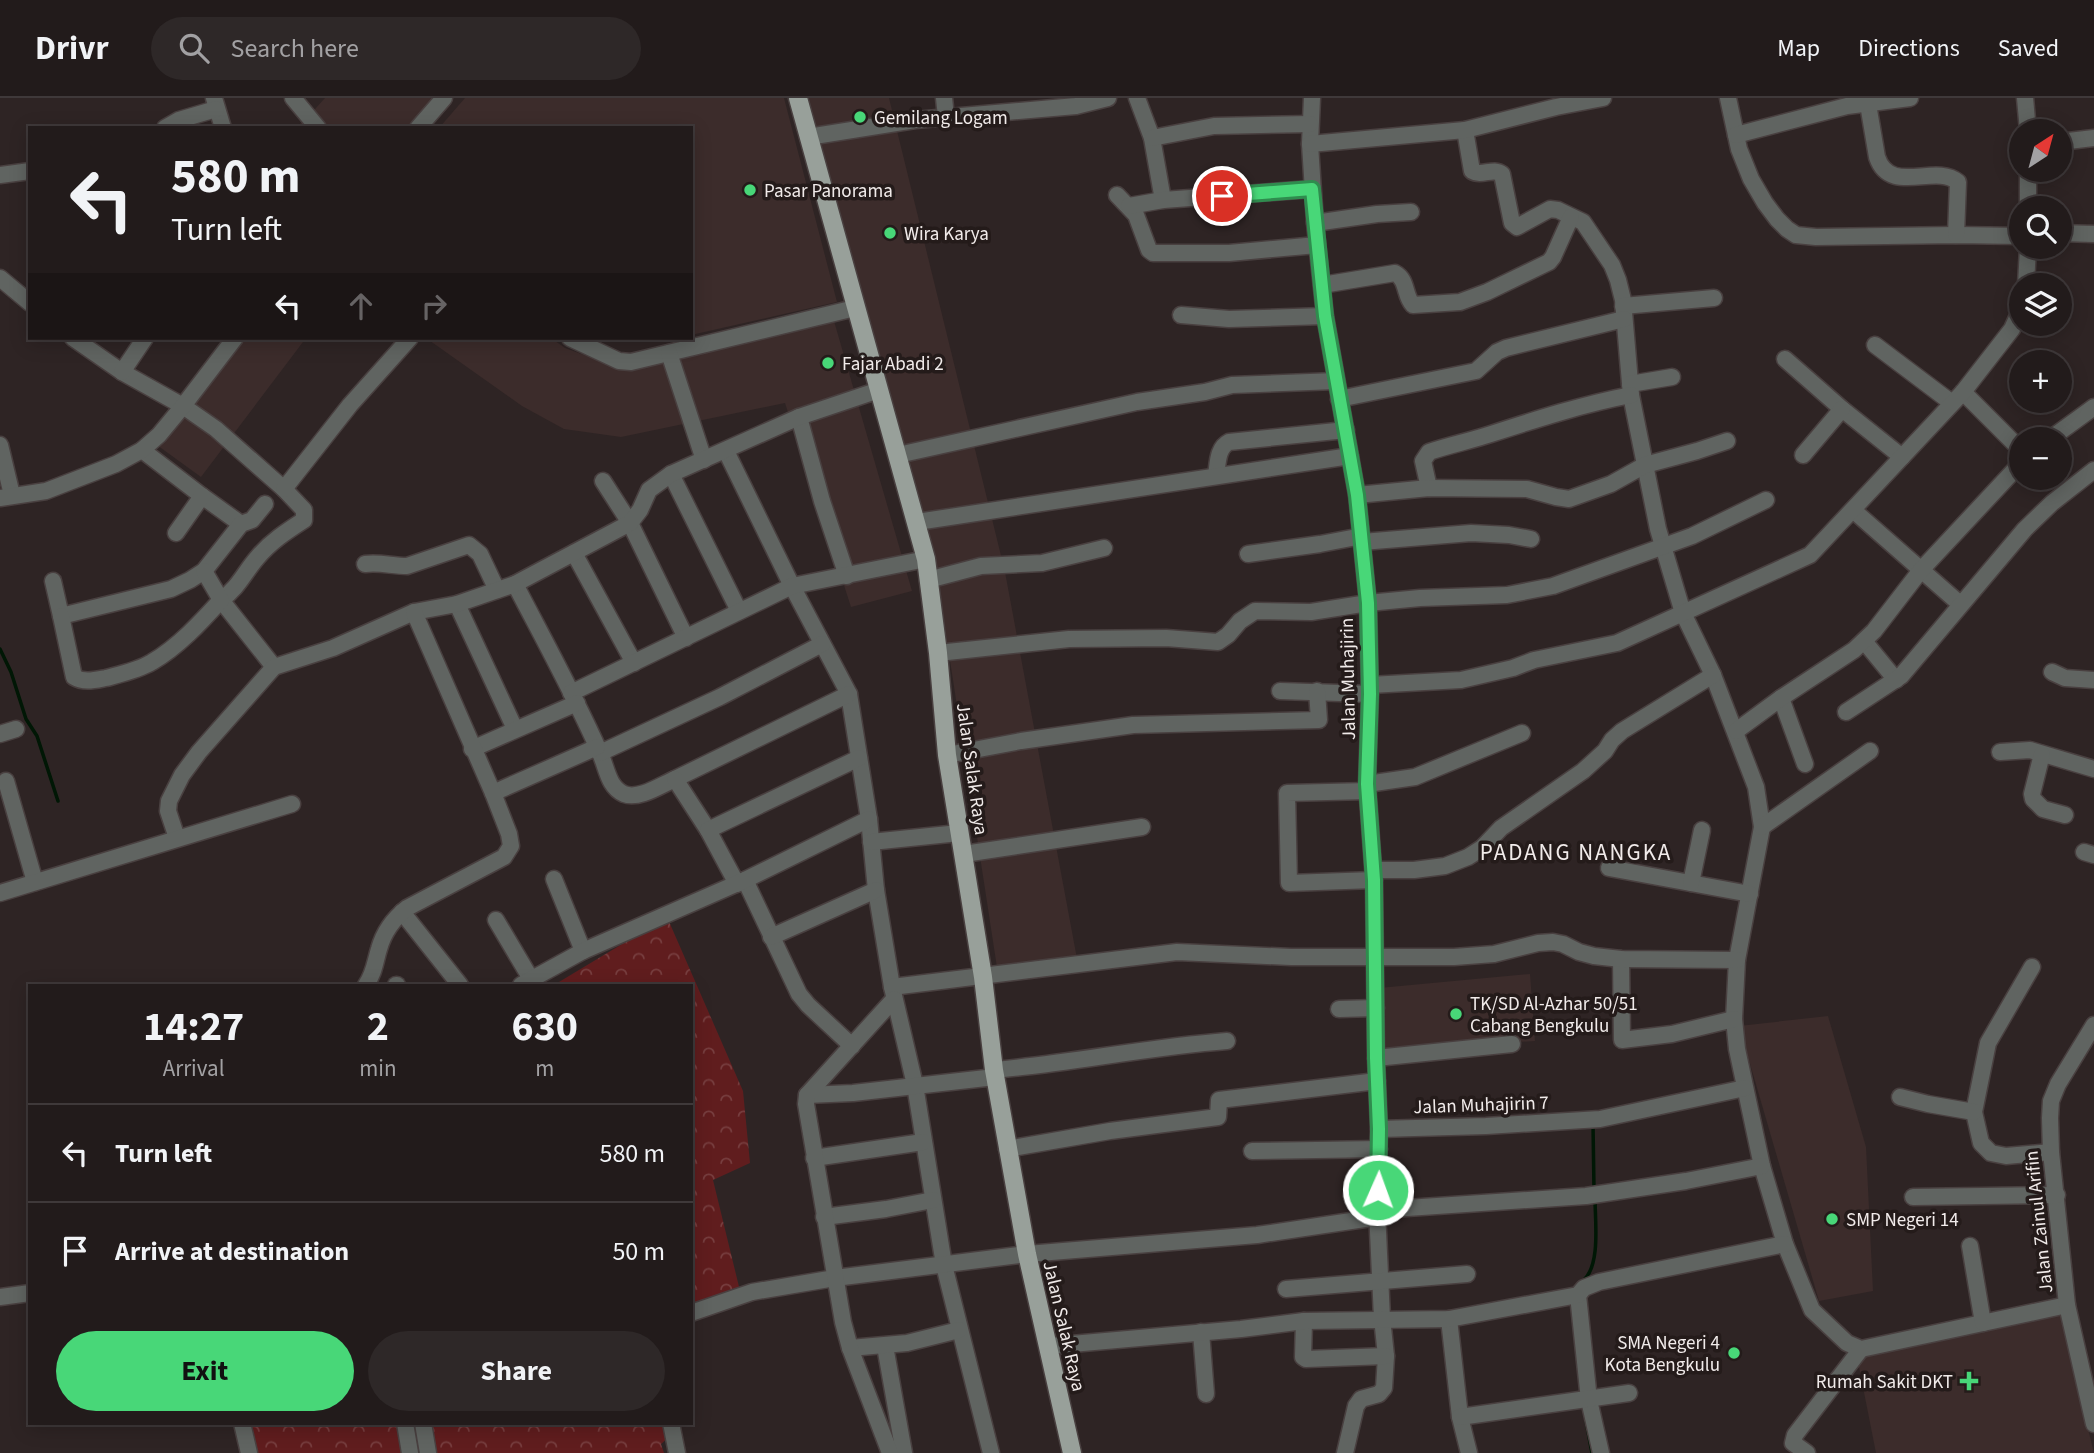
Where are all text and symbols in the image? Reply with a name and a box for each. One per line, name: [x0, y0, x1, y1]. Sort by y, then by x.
search box: [151, 17, 641, 80]
text: Drivr: [35, 25, 109, 72]
icon: search: [175, 29, 213, 67]
text: Search here: [231, 30, 359, 67]
text: Map: [1777, 31, 1820, 66]
text: Directions: [1858, 31, 1960, 66]
text: Saved: [1998, 31, 2059, 66]
place label: Gemilang Logam: [874, 105, 1008, 132]
marker: Gemilang Logam: [852, 109, 868, 125]
north arrow: [2009, 119, 2072, 182]
map controls: [2009, 119, 2072, 490]
text: 580 m: [171, 142, 300, 212]
icon: left: [56, 154, 147, 245]
pin: [1192, 166, 1252, 226]
icon: arrive: [1203, 177, 1241, 215]
place label: Pasar Panorama: [764, 178, 893, 205]
marker: Pasar Panorama: [742, 182, 758, 198]
button: search: [2009, 196, 2072, 259]
text: Turn left: [171, 207, 282, 253]
place label: Wira Karya: [904, 221, 989, 248]
marker: Wira Karya: [882, 225, 898, 241]
button: layers: [2009, 273, 2072, 336]
icon: left: [269, 287, 307, 325]
icon: ahead: [342, 287, 380, 325]
icon: right: [415, 287, 453, 325]
button: +: [2009, 350, 2072, 413]
place label: Fajar Abadi 2: [842, 351, 944, 378]
marker: Fajar Abadi 2: [820, 355, 836, 371]
button: −: [2009, 427, 2072, 490]
street label: Jalan Muhajirin: [1334, 618, 1363, 740]
street label: Jalan Salak Raya: [949, 701, 994, 837]
district label: PADANG NANGKA: [1480, 836, 1672, 869]
place label: TK/SD Al-Azhar 50/51 Cabang Bengkulu: [1470, 991, 1638, 1040]
text: 14:27: [143, 997, 244, 1057]
text: 2: [367, 997, 389, 1057]
text: 630: [511, 997, 578, 1057]
marker: TK/SD Al-Azhar 50/51 Cabang Bengkulu: [1448, 1006, 1464, 1022]
text: Arrival: [163, 1052, 225, 1085]
text: min: [359, 1052, 397, 1085]
text: m: [535, 1052, 554, 1085]
street label: Jalan Muhajirin 7: [1413, 1090, 1549, 1121]
icon: left: [56, 1134, 94, 1172]
text: Turn left: [115, 1135, 212, 1172]
text: 580 m: [599, 1135, 665, 1172]
street label: Jalan Zainul Arifin: [2019, 1149, 2060, 1294]
position arrow: [1341, 1153, 1415, 1227]
place label: SMP Negeri 14: [1846, 1207, 1959, 1234]
marker: SMP Negeri 14: [1824, 1211, 1840, 1227]
icon: arrive: [56, 1232, 94, 1270]
text: Arrive at destination: [115, 1233, 349, 1270]
text: 50 m: [612, 1233, 665, 1270]
street label: Jalan Salak Raya: [1035, 1258, 1092, 1394]
place label: SMA Negeri 4 Kota Bengkulu: [1605, 1330, 1720, 1379]
button: Exit: [56, 1331, 354, 1411]
button: Share: [368, 1331, 665, 1411]
marker: SMA Negeri 4 Kota Bengkulu: [1726, 1345, 1742, 1361]
place label: Rumah Sakit DKT: [1816, 1369, 1953, 1396]
marker: Rumah Sakit DKT: [1959, 1371, 1979, 1391]

